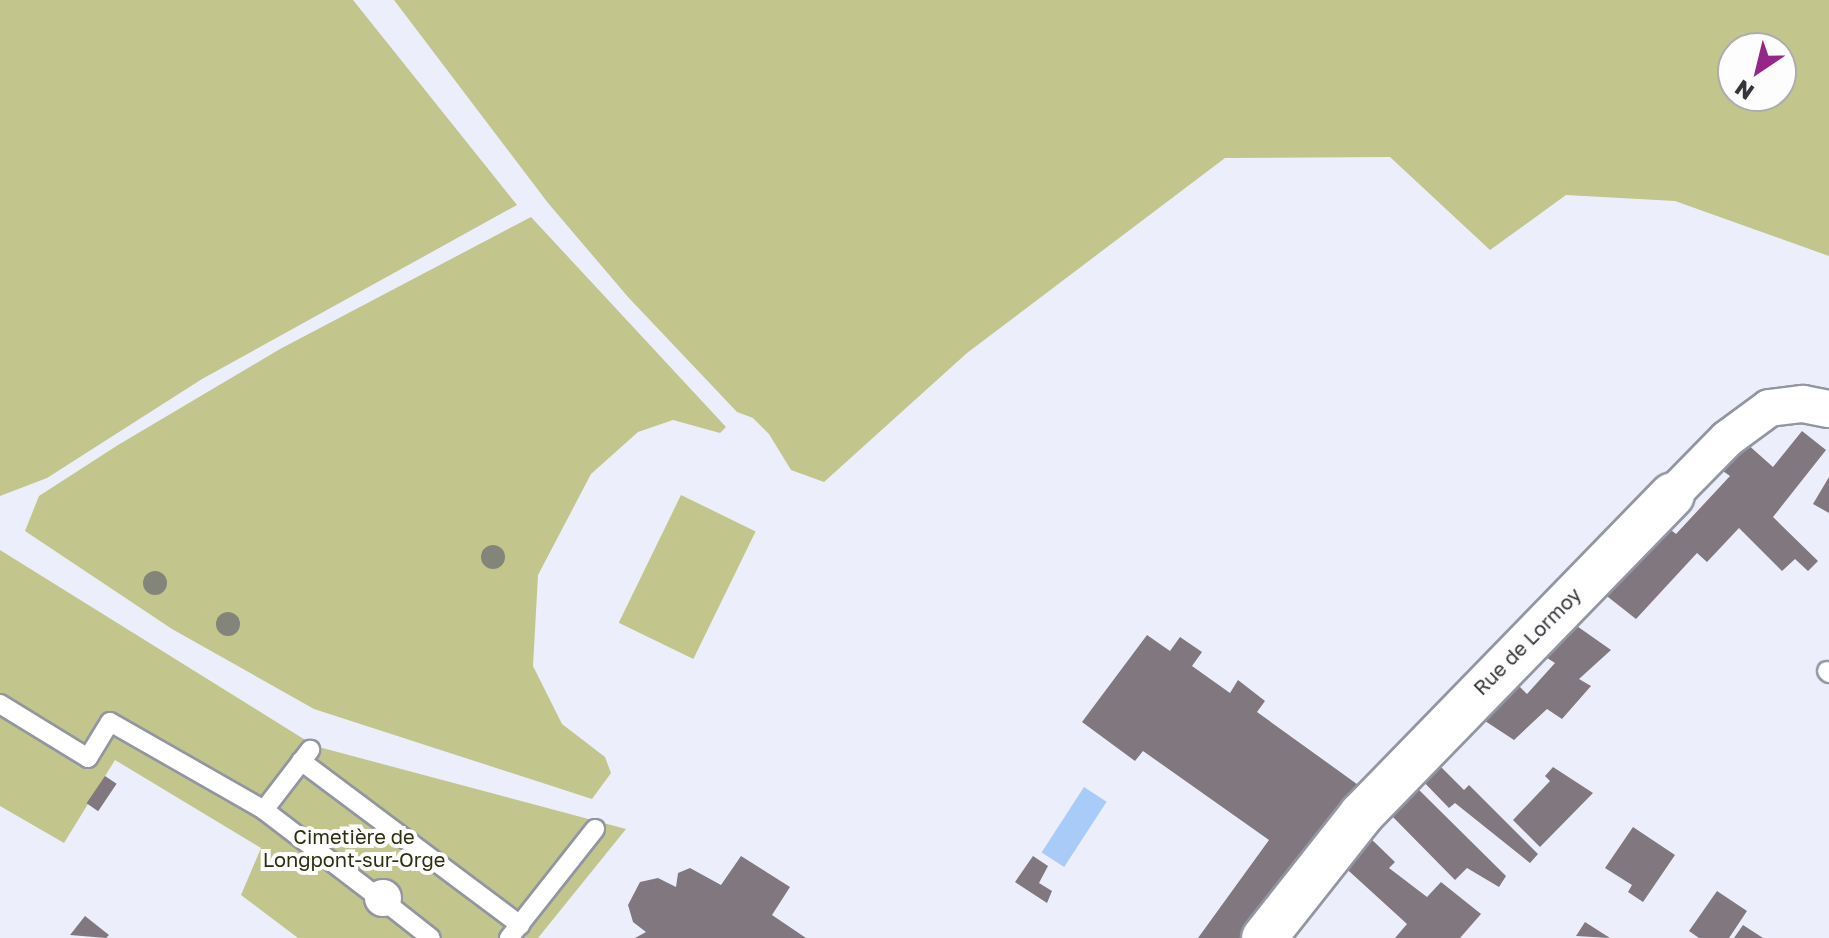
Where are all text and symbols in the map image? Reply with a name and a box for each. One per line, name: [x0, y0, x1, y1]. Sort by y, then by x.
north arrow: [1717, 32, 1797, 112]
text: N: [1730, 75, 1759, 106]
street label: Rue de Lormoy: [1468, 582, 1586, 700]
park label: Cimetière de Longpont-sur-Orge: [263, 825, 445, 872]

